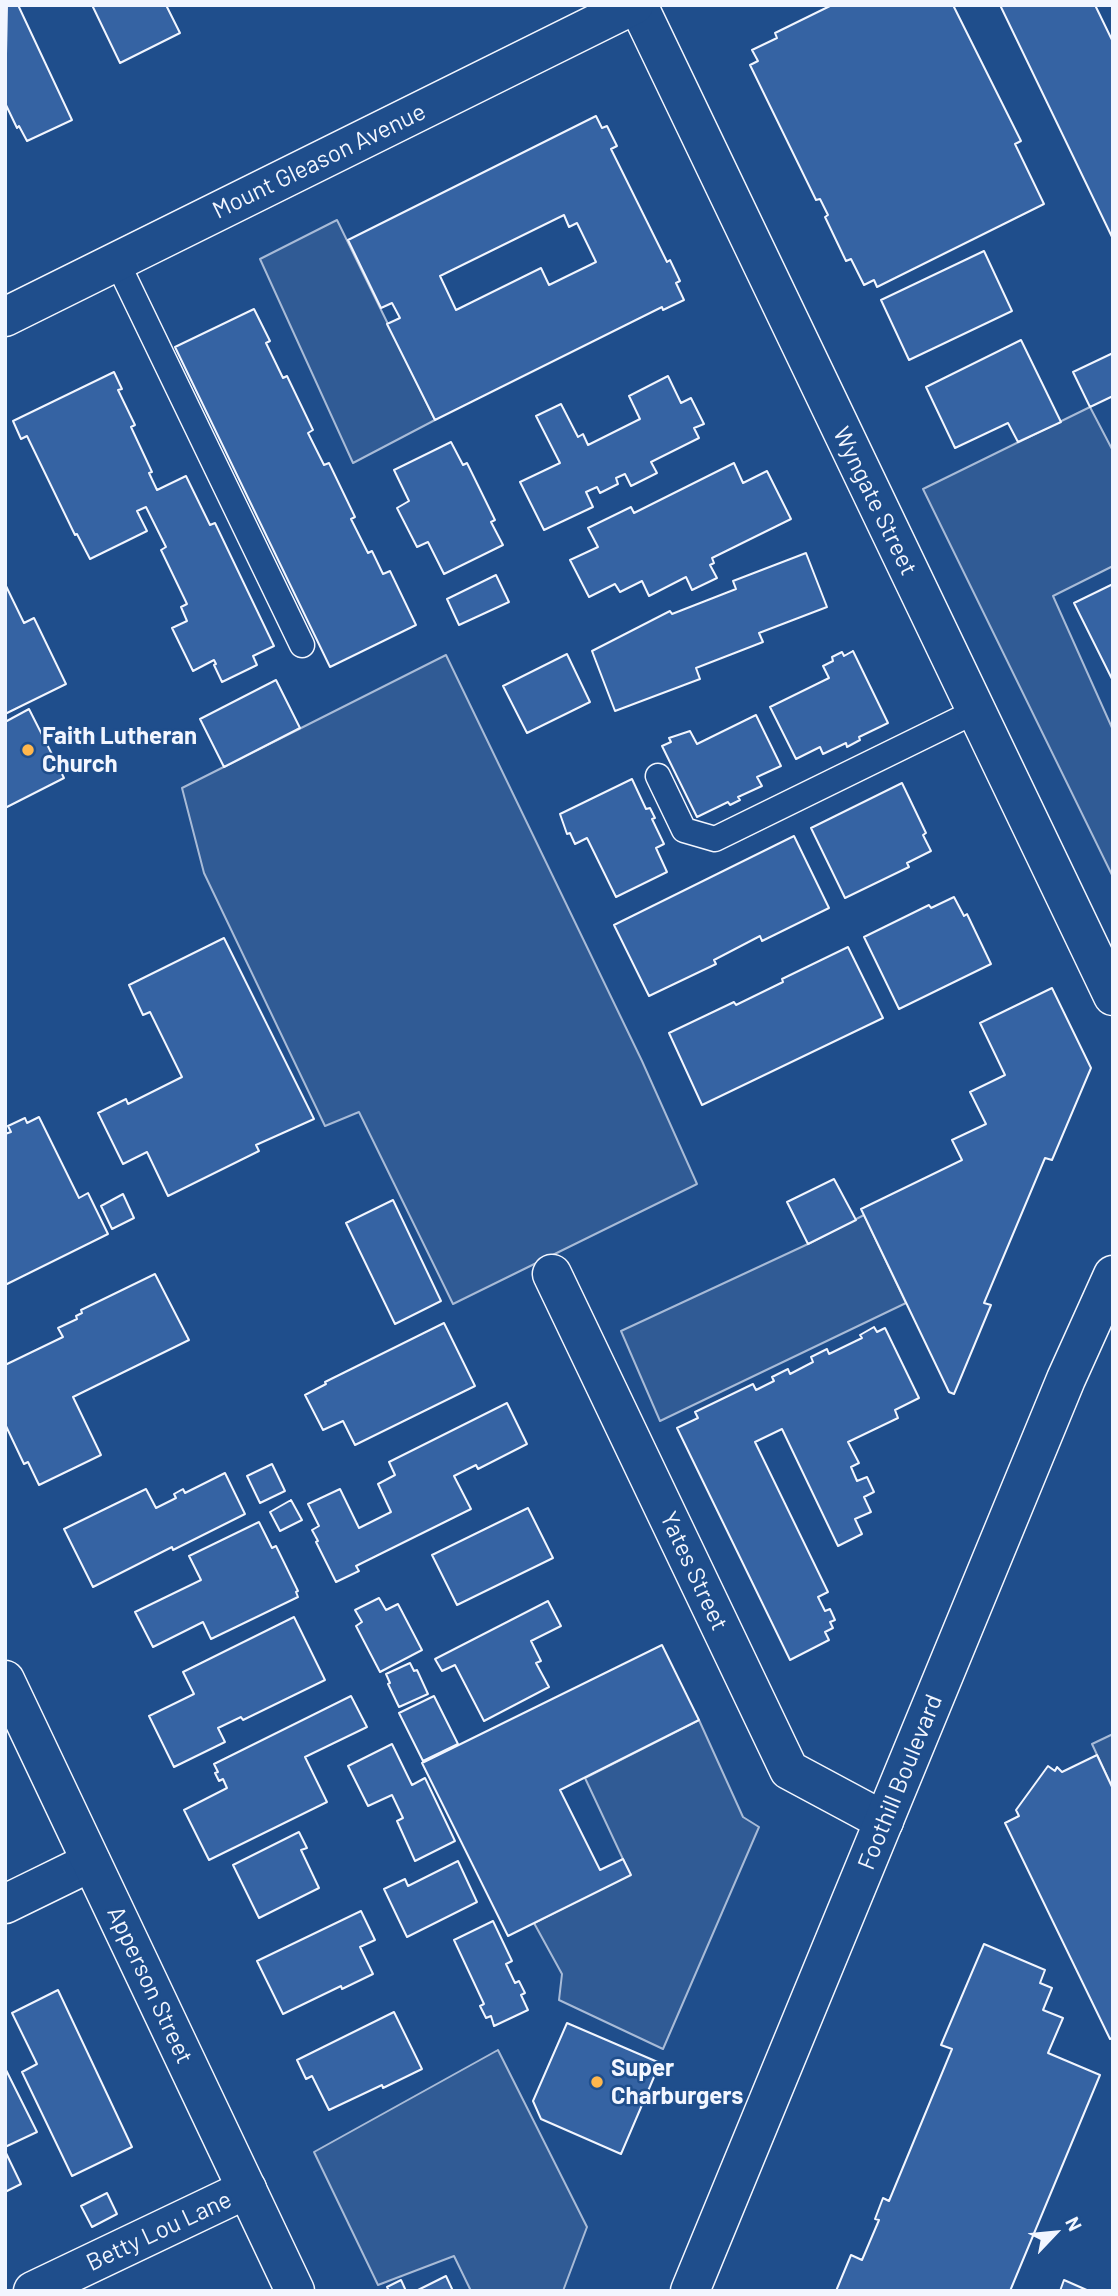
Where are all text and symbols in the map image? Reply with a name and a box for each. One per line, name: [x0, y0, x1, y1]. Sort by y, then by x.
street label: Mount Gleason Avenue: [208, 97, 430, 225]
street label: Wyngate Street: [827, 422, 923, 580]
place label: Faith Lutheran Church: [42, 722, 197, 778]
marker: Faith Lutheran Church: [20, 742, 36, 758]
street label: Yates Street: [654, 1507, 734, 1635]
street label: Foothill Boulevard: [852, 1690, 948, 1874]
street label: Apperson Street: [101, 1902, 199, 2068]
place label: Super Charburgers: [611, 2054, 743, 2110]
marker: Super Charburgers: [589, 2074, 605, 2090]
street label: Betty Lou Lane: [82, 2185, 236, 2277]
north arrow: [1020, 2198, 1090, 2268]
text: N: [1061, 2213, 1087, 2234]

